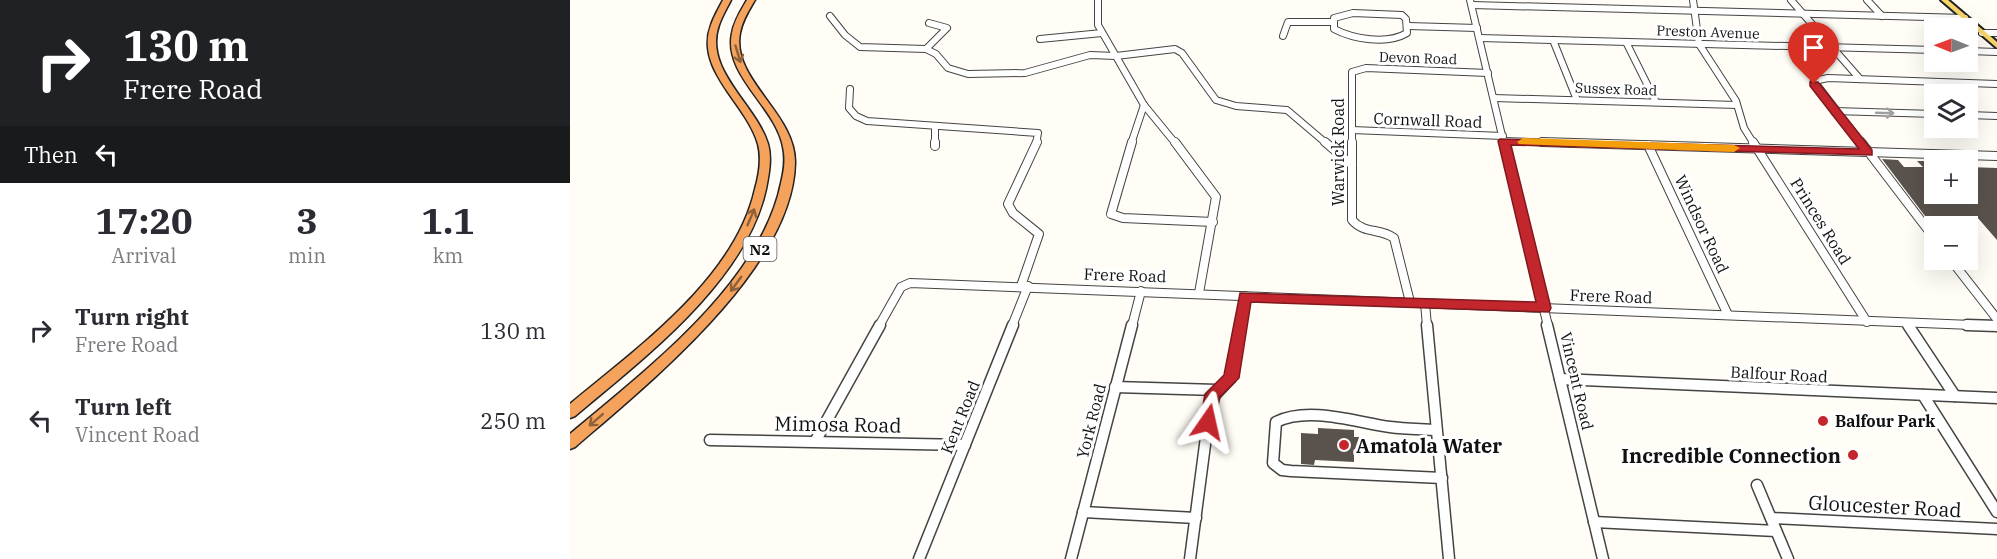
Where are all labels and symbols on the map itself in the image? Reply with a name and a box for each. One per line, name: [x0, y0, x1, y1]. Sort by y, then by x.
north arrow: [1924, 18, 1978, 72]
street label: Preston Avenue: [1656, 21, 1760, 43]
pin: [1788, 22, 1839, 84]
one-way arrow: [733, 44, 744, 63]
street label: Devon Road: [1379, 48, 1458, 68]
street label: Sussex Road: [1575, 79, 1658, 99]
street label: Warwick Road: [1328, 98, 1348, 206]
one-way arrow: [1874, 107, 1894, 118]
street label: Cornwall Road: [1373, 108, 1483, 132]
street label: Windsor Road: [1671, 172, 1734, 277]
street label: Princes Road: [1786, 174, 1856, 268]
one-way arrow: [747, 208, 758, 226]
road number: N2: [744, 237, 777, 261]
street label: Frere Road: [1083, 264, 1167, 286]
one-way arrow: [729, 276, 742, 292]
street label: Frere Road: [1569, 285, 1653, 307]
street label: Vincent Road: [1556, 330, 1598, 432]
street label: Balfour Road: [1730, 361, 1828, 387]
street label: Kent Road: [936, 377, 984, 457]
street label: York Road: [1072, 381, 1110, 460]
position arrow: [1176, 390, 1240, 454]
street label: Mimosa Road: [774, 409, 902, 439]
place label: Balfour Park: [1835, 411, 1935, 431]
one-way arrow: [589, 413, 604, 427]
marker: Balfour Park: [1816, 414, 1830, 428]
place label: Amatola Water: [1356, 432, 1502, 459]
marker: Amatola Water: [1337, 438, 1351, 452]
place label: Incredible Connection: [1621, 442, 1841, 469]
marker: Incredible Connection: [1846, 448, 1860, 462]
street label: Gloucester Road: [1808, 489, 1962, 523]

